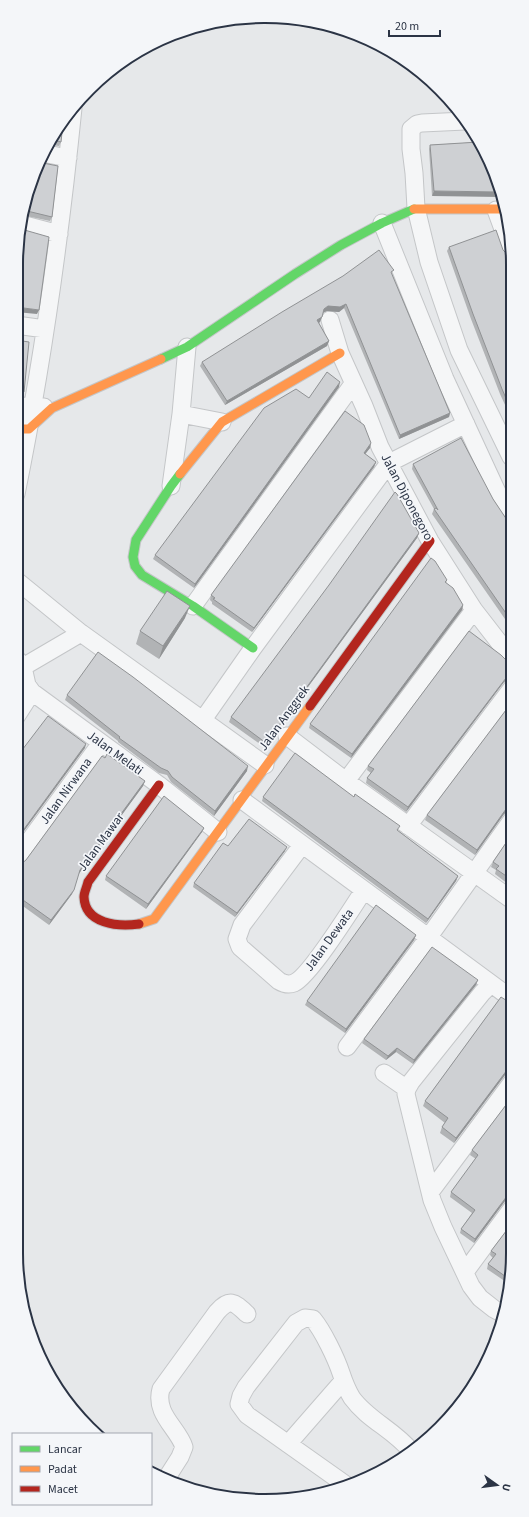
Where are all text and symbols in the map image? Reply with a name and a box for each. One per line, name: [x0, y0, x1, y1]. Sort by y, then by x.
scale bar: [389, 12, 440, 38]
text: 20 m: [395, 18, 419, 35]
street label: Jalan Diponegoro: [376, 450, 438, 544]
street label: Jalan Anggrek: [254, 681, 314, 754]
street label: Jalan Melati: [83, 726, 147, 780]
street label: Jalan Nirwana: [36, 754, 96, 828]
street label: Jalan Mawar: [74, 809, 129, 875]
street label: Jalan Dewata: [300, 905, 358, 975]
legend: [12, 1433, 152, 1505]
text: Lancar: [48, 1441, 83, 1458]
text: Padat: [48, 1461, 77, 1478]
north arrow: [477, 1465, 517, 1505]
text: Macet: [48, 1481, 78, 1498]
text: U: [498, 1482, 514, 1493]

